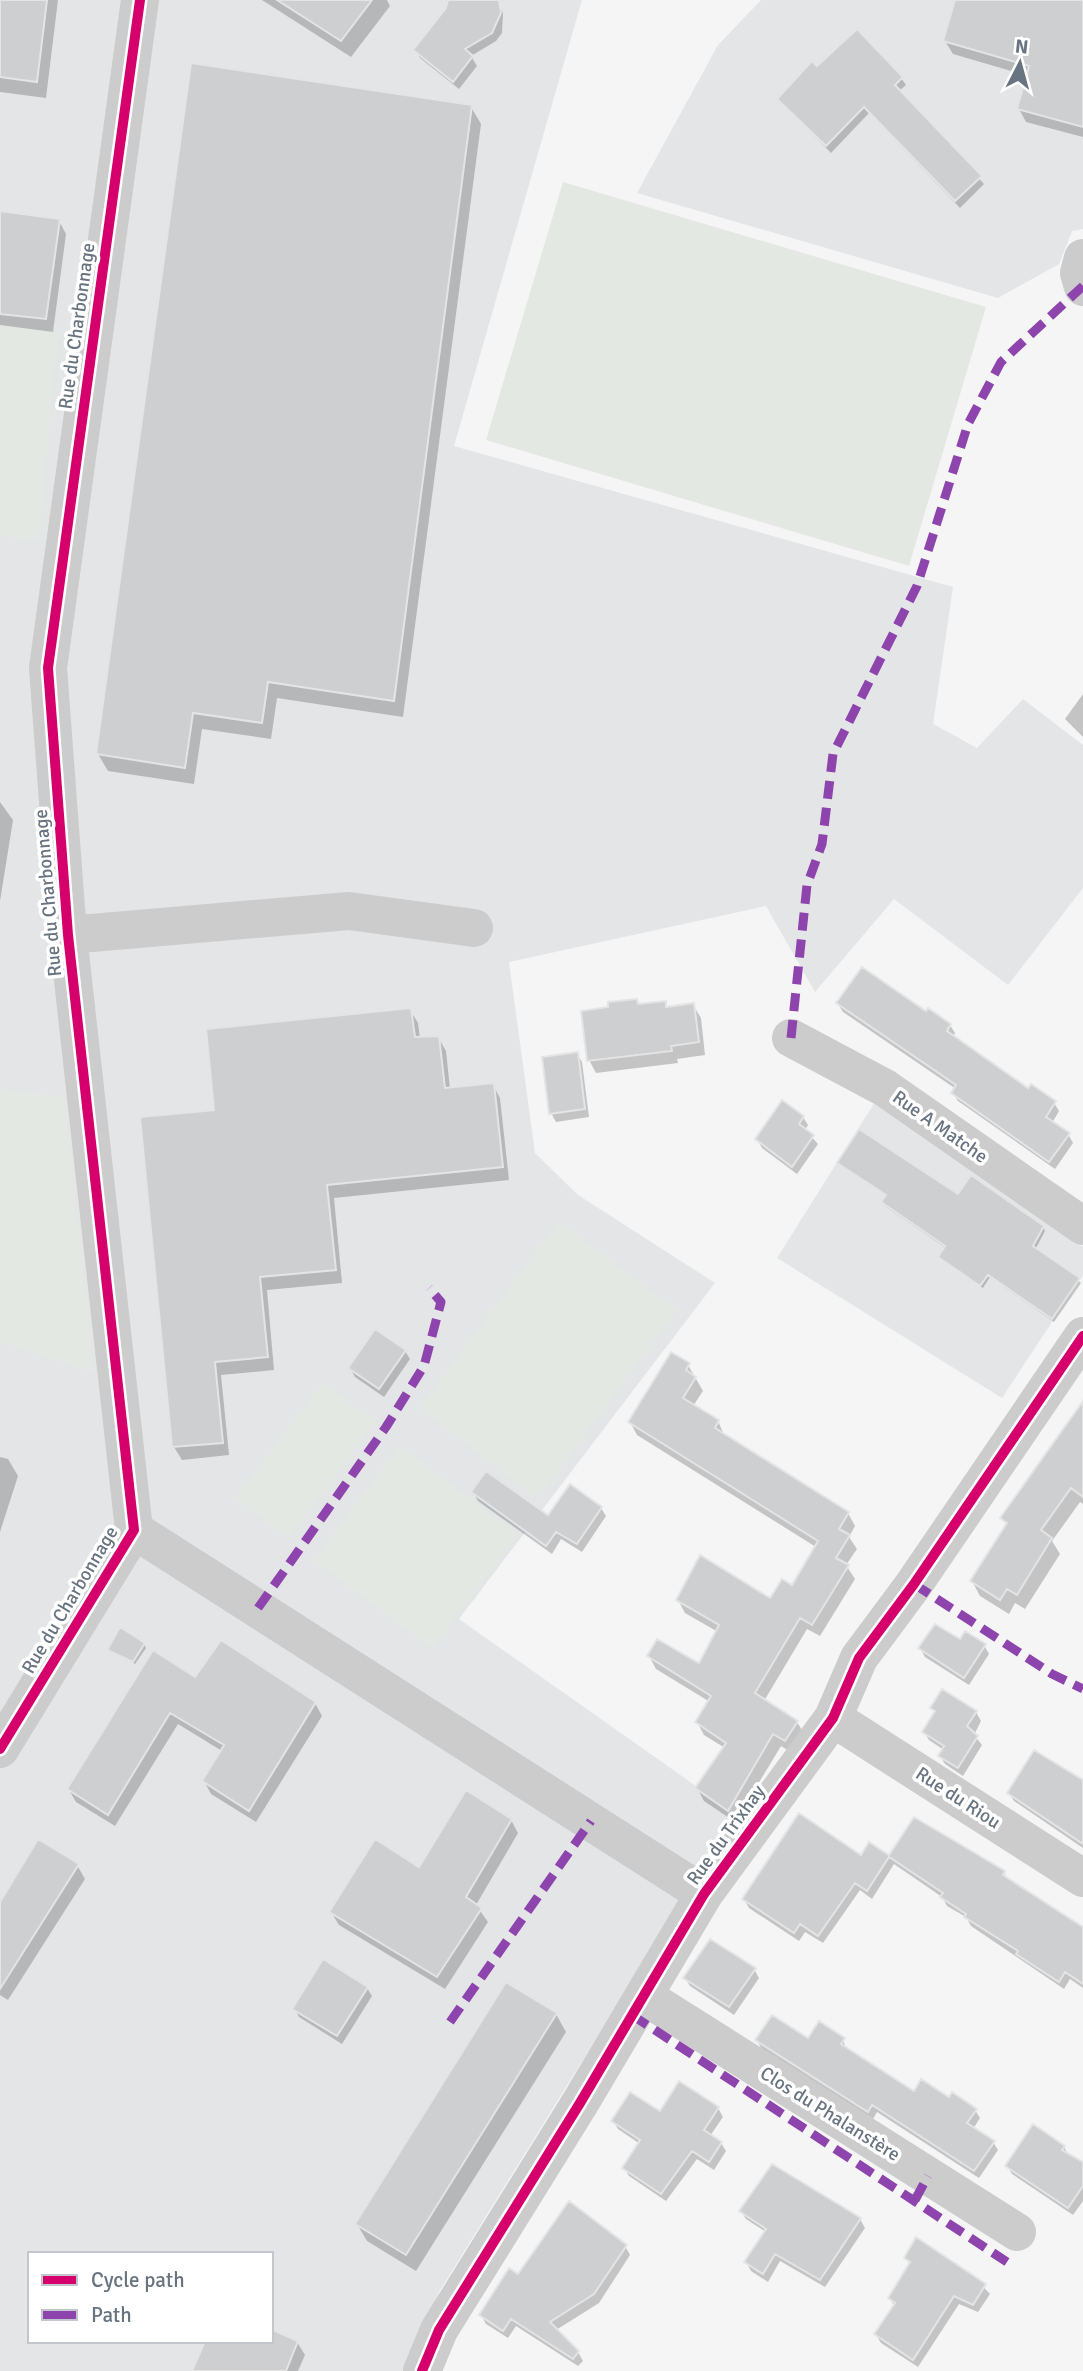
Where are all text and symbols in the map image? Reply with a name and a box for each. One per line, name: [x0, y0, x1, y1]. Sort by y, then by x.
north arrow: [985, 28, 1055, 98]
text: N: [1014, 34, 1029, 60]
street label: Rue du Charbonnage: [53, 241, 101, 411]
street label: Rue du Charbonnage: [29, 808, 67, 978]
street label: Rue A Matche: [888, 1085, 992, 1169]
street label: Rue du Charbonnage: [16, 1522, 124, 1678]
street label: Rue du Riou: [911, 1762, 1005, 1834]
street label: Rue du Trixhay: [682, 1780, 770, 1890]
street label: Clos du Phalanstère: [756, 2061, 904, 2167]
legend: [28, 2252, 273, 2343]
text: Cycle path: [91, 2267, 185, 2293]
text: Path: [91, 2302, 132, 2328]

